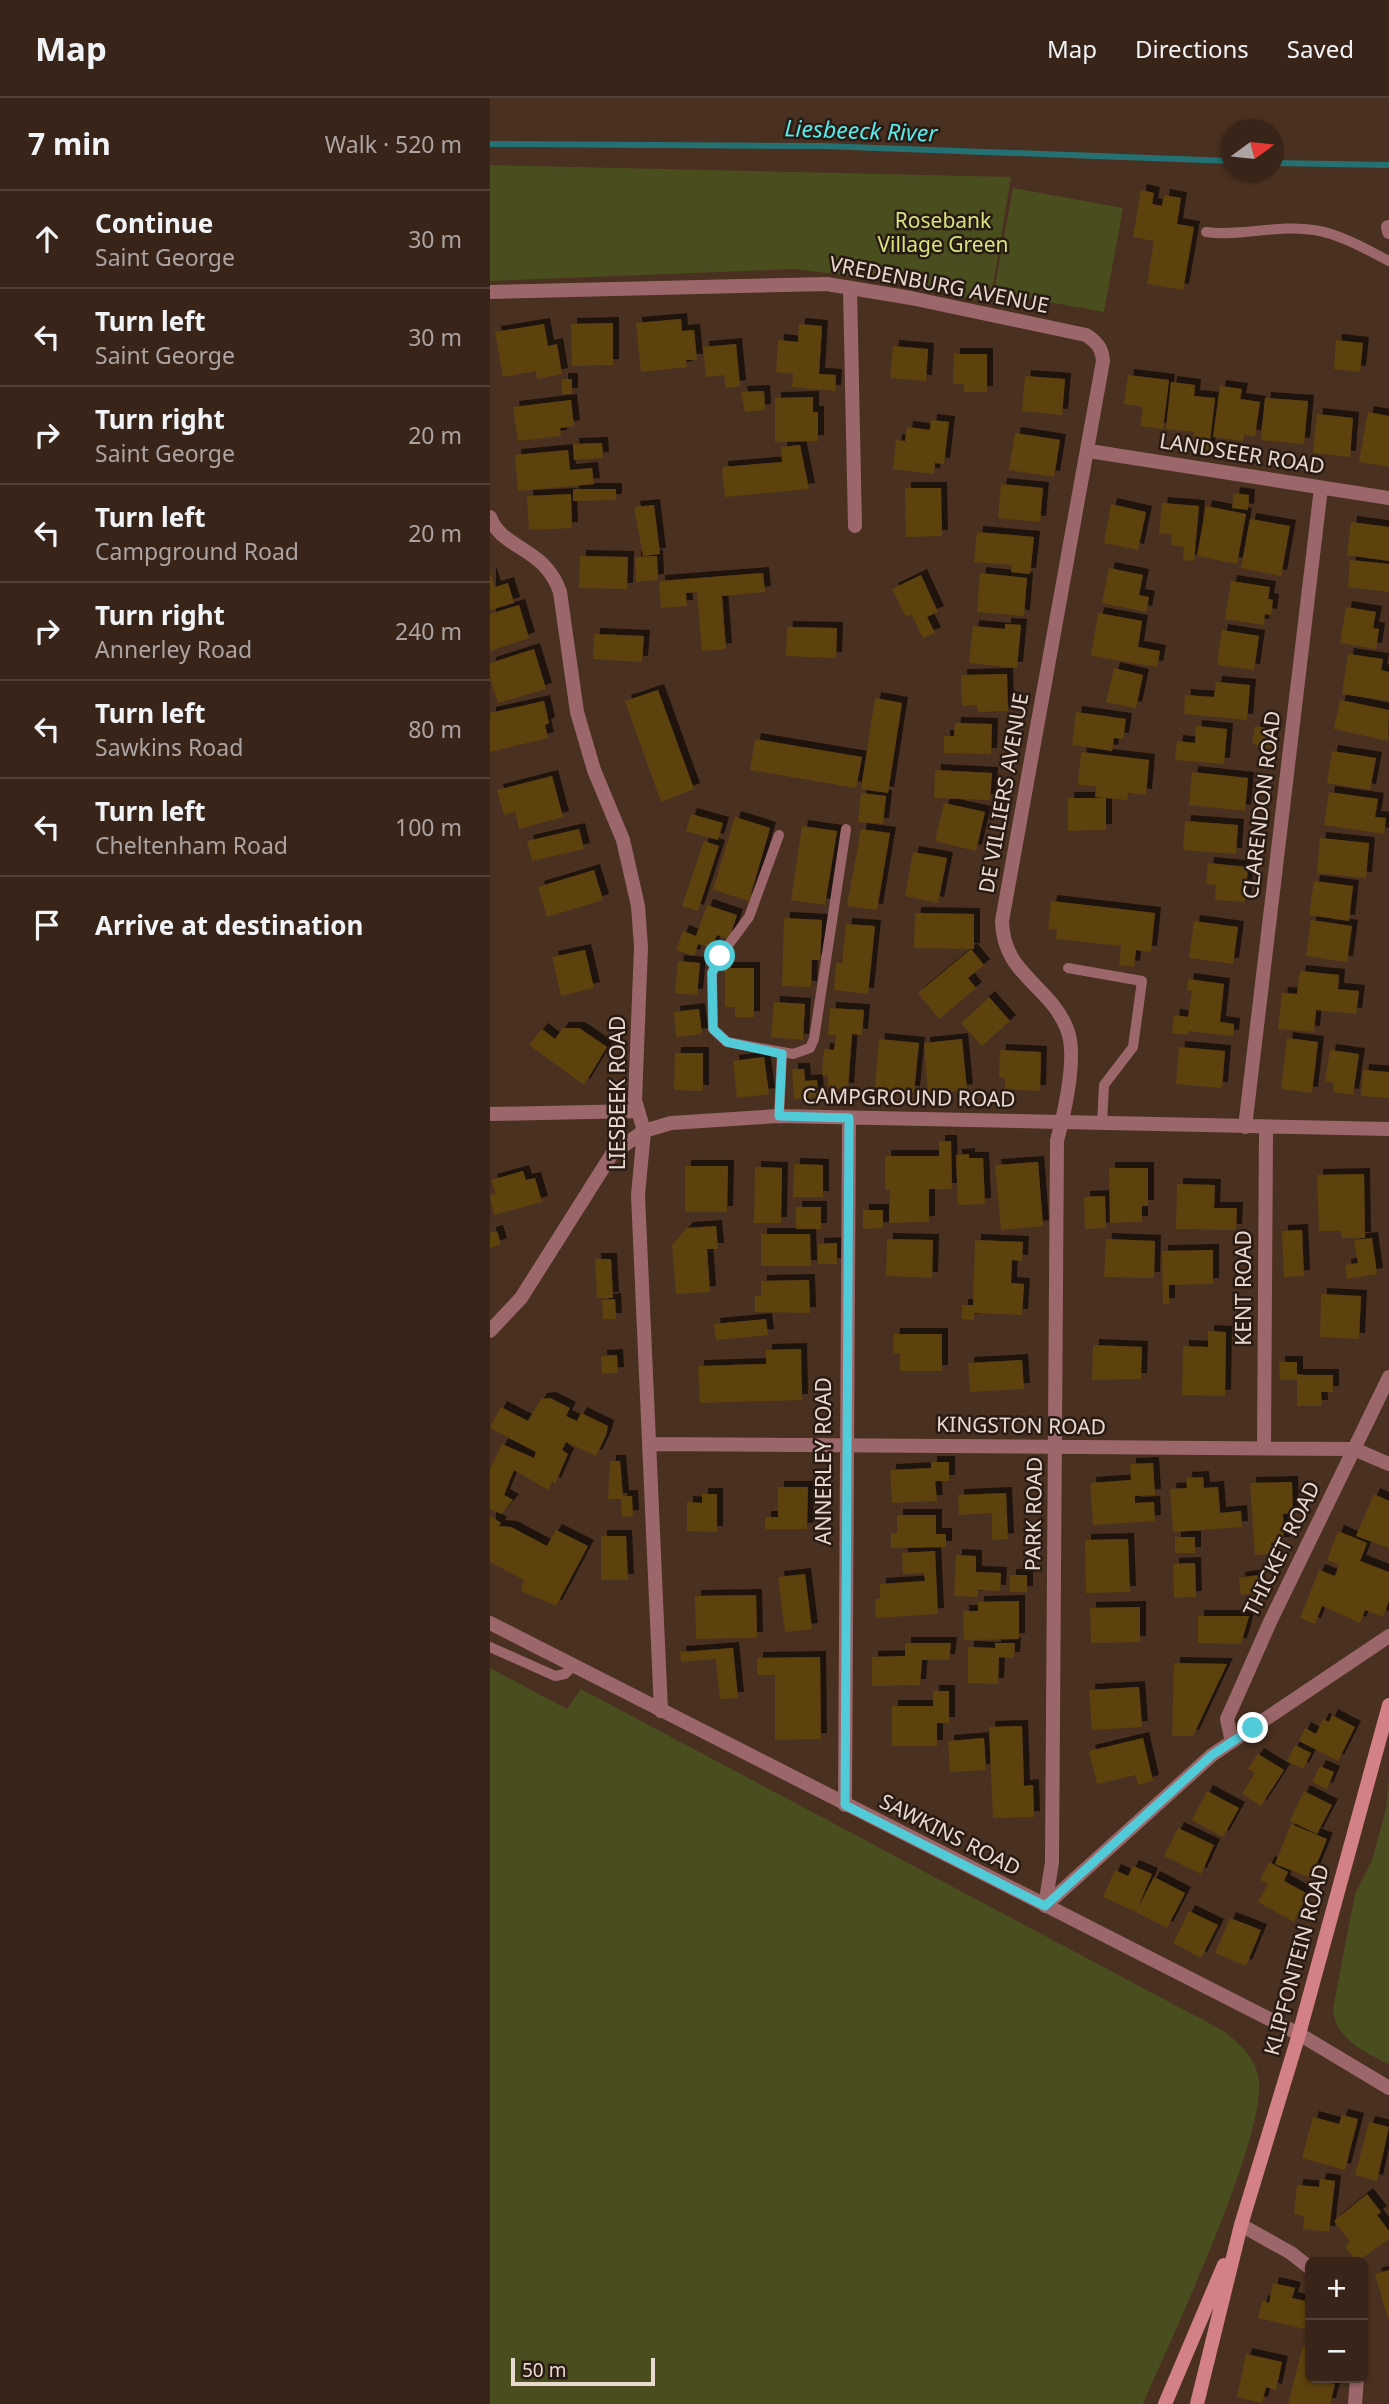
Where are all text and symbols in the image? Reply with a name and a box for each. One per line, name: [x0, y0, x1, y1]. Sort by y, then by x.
text: Map: [35, 26, 107, 71]
text: Map: [1047, 32, 1097, 65]
text: Directions: [1135, 32, 1249, 65]
text: Saved: [1287, 32, 1354, 65]
water label: Liesbeeck River: [784, 111, 939, 149]
north arrow: [1221, 119, 1284, 182]
text: 7 min: [28, 123, 111, 164]
text: Walk · 520 m: [325, 128, 462, 160]
text: Continue: [95, 205, 213, 241]
park label: Rosebank Village Green: [877, 206, 1009, 258]
icon: ahead: [28, 220, 66, 258]
text: 30 m: [408, 223, 462, 255]
text: Saint George: [95, 241, 235, 273]
street label: VREDENBURG AVENUE: [827, 249, 1051, 319]
text: Turn left: [95, 303, 206, 339]
icon: left: [28, 318, 66, 356]
text: 30 m: [408, 321, 462, 353]
text: Saint George: [95, 339, 235, 371]
text: Turn right: [95, 401, 225, 437]
icon: right: [28, 416, 66, 454]
text: 20 m: [408, 419, 462, 451]
street label: LANDSEER ROAD: [1158, 426, 1327, 480]
text: Saint George: [95, 437, 235, 469]
text: Turn left: [95, 499, 206, 535]
icon: left: [28, 514, 66, 552]
text: 20 m: [408, 517, 462, 549]
text: Campground Road: [95, 535, 299, 567]
text: Turn right: [95, 597, 225, 633]
icon: right: [28, 612, 66, 650]
text: 240 m: [395, 615, 462, 647]
text: Annerley Road: [95, 633, 252, 665]
street label: DE VILLIERS AVENUE: [972, 690, 1034, 895]
text: Turn left: [95, 695, 206, 731]
street label: CLARENDON ROAD: [1236, 709, 1286, 901]
icon: left: [28, 710, 66, 748]
text: 80 m: [408, 713, 462, 745]
text: Sawkins Road: [95, 731, 243, 763]
text: Turn left: [95, 793, 206, 829]
icon: left: [28, 808, 66, 846]
text: 100 m: [395, 811, 462, 843]
text: Cheltenham Road: [95, 829, 288, 861]
icon: arrive: [28, 906, 66, 944]
text: Arrive at destination: [95, 907, 364, 943]
route start: [704, 940, 735, 971]
street label: LIESBEEK ROAD: [603, 1016, 631, 1170]
street label: CAMPGROUND ROAD: [802, 1081, 1016, 1113]
street label: KENT ROAD: [1229, 1230, 1257, 1346]
street label: ANNERLEY ROAD: [809, 1377, 837, 1545]
street label: KINGSTON ROAD: [936, 1410, 1106, 1440]
street label: PARK ROAD: [1018, 1457, 1048, 1571]
street label: THICKET ROAD: [1236, 1476, 1326, 1621]
route end: [1237, 1712, 1268, 1743]
street label: SAWKINS ROAD: [875, 1787, 1026, 1882]
street label: KLIPFONTEIN ROAD: [1257, 1861, 1335, 2058]
map controls: [1305, 2257, 1368, 2383]
button: +: [1305, 2257, 1368, 2320]
button: −: [1305, 2320, 1368, 2383]
scale bar: [511, 2355, 654, 2387]
text: 50 m: [522, 2357, 566, 2383]

